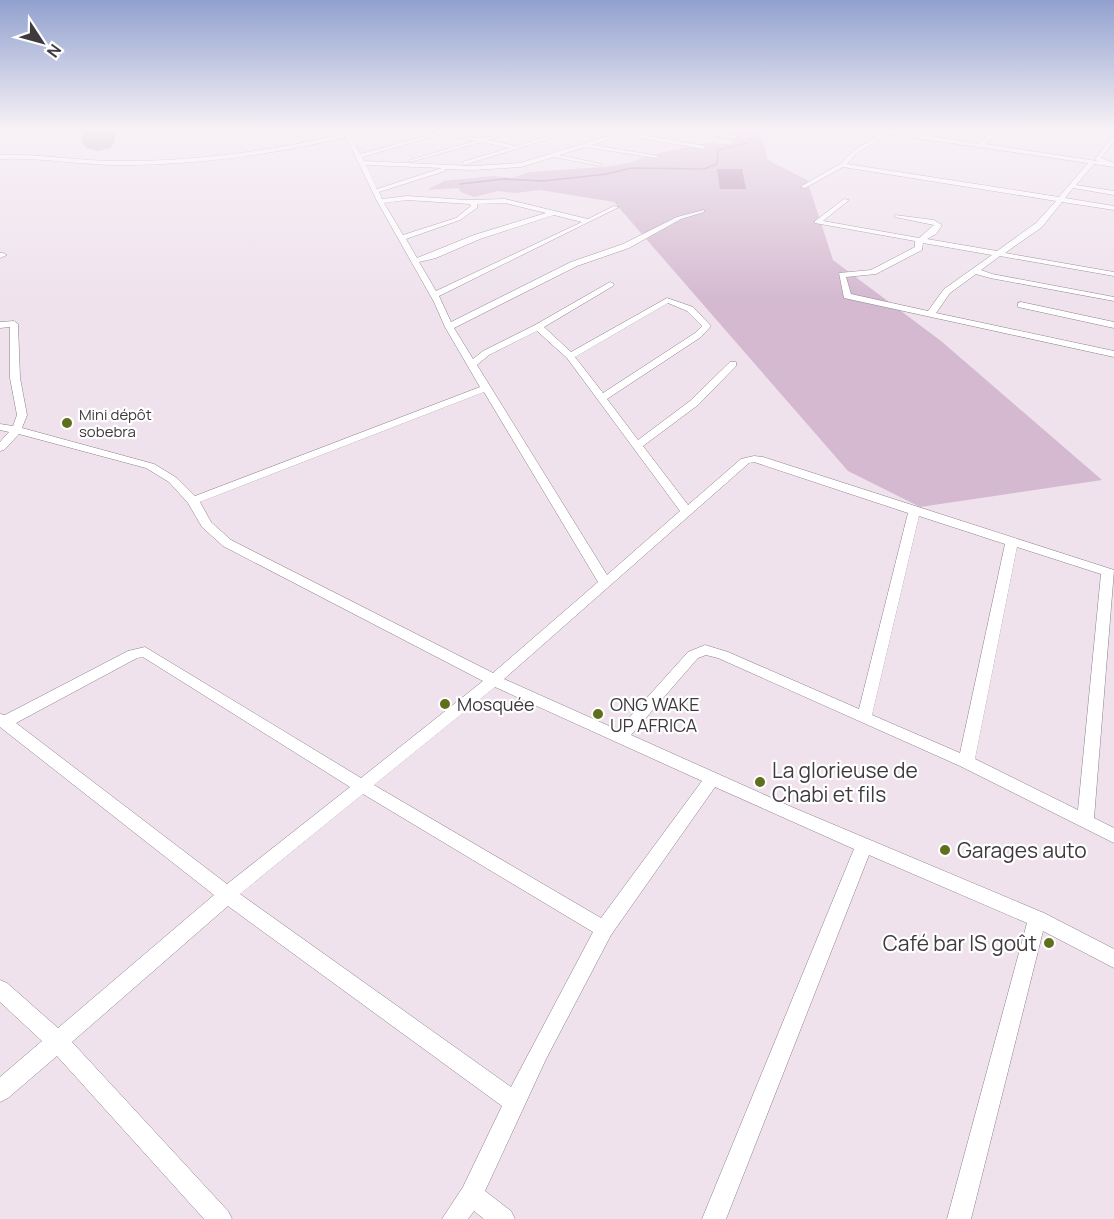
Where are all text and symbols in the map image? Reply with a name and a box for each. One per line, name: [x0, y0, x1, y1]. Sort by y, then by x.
north arrow: [12, 12, 72, 72]
text: N: [42, 40, 66, 62]
place label: Mini dépôt sobebra: [79, 404, 152, 442]
marker: Mini dépôt sobebra: [60, 416, 74, 430]
place label: Mosquée: [457, 692, 535, 716]
place label: ONG WAKE UP AFRICA: [610, 692, 700, 737]
marker: Mosquée: [438, 697, 452, 711]
marker: ONG WAKE UP AFRICA: [591, 707, 605, 721]
place label: La glorieuse de Chabi et fils: [772, 756, 918, 808]
marker: La glorieuse de Chabi et fils: [753, 775, 767, 789]
place label: Garages auto: [957, 836, 1087, 864]
marker: Garages auto: [938, 843, 952, 857]
place label: Café bar IS goût: [883, 929, 1037, 957]
marker: Café bar IS goût: [1042, 936, 1056, 950]

